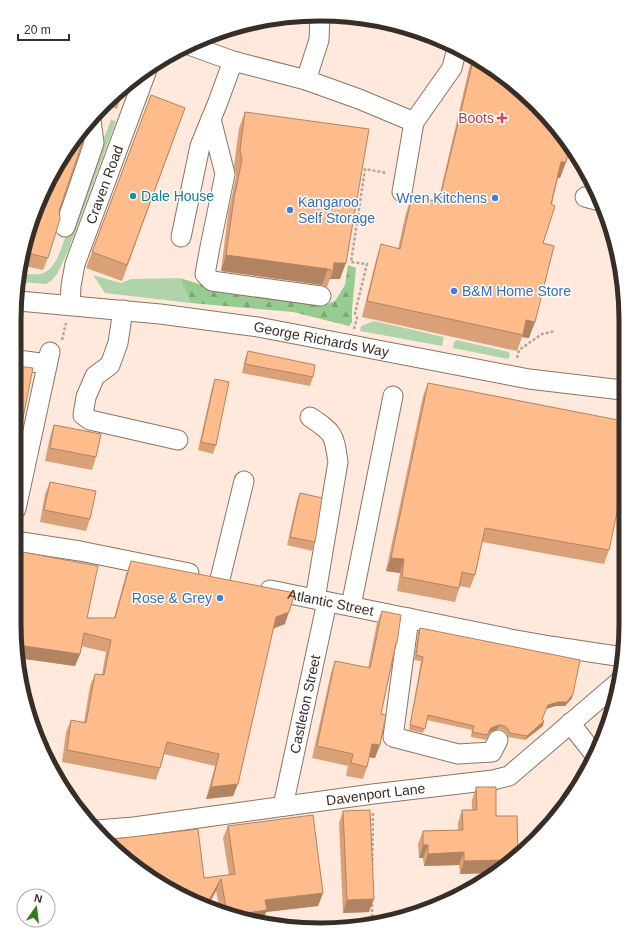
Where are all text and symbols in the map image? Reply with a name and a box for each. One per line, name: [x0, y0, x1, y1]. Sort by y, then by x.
scale bar: [18, 16, 69, 42]
text: 20 m: [24, 23, 51, 37]
place label: Boots: [458, 110, 494, 126]
marker: Boots: [497, 113, 507, 123]
street label: Craven Road: [83, 143, 126, 226]
place label: Dale House: [141, 188, 214, 204]
place label: Wren Kitchens: [396, 190, 487, 206]
marker: Dale House: [128, 191, 138, 201]
marker: Wren Kitchens: [490, 193, 500, 203]
place label: Kangaroo Self Storage: [298, 194, 375, 226]
marker: Kangaroo Self Storage: [285, 205, 295, 215]
place label: B&M Home Store: [462, 283, 571, 299]
marker: B&M Home Store: [449, 286, 459, 296]
street label: George Richards Way: [252, 318, 390, 360]
street label: Atlantic Street: [286, 586, 375, 619]
place label: Rose & Grey: [132, 590, 212, 606]
marker: Rose & Grey: [215, 593, 225, 603]
street label: Castleton Street: [287, 653, 323, 755]
street label: Davenport Lane: [325, 780, 426, 808]
north arrow: [16, 888, 56, 928]
text: N: [33, 892, 44, 905]

